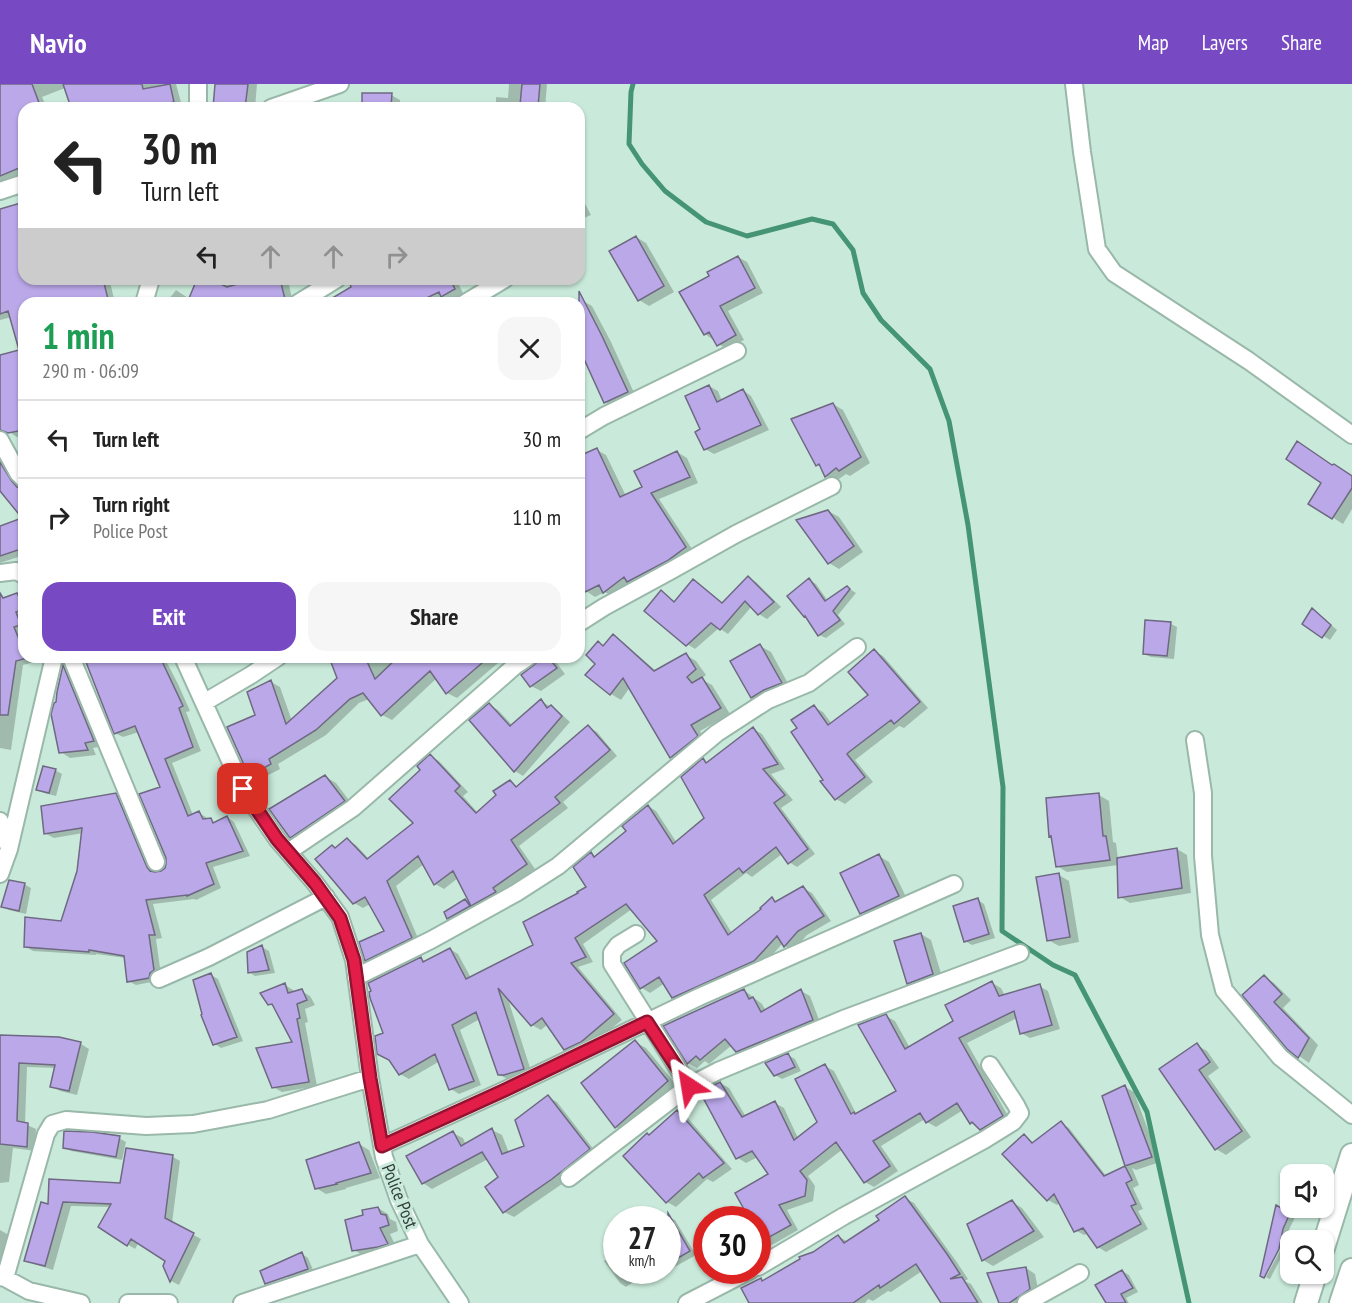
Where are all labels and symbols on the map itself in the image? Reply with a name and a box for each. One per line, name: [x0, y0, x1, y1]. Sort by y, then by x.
pin: [217, 763, 268, 814]
position arrow: [657, 1054, 721, 1118]
street label: Police Post: [377, 1161, 423, 1232]
speed limit sign: 30: [693, 1206, 771, 1284]

